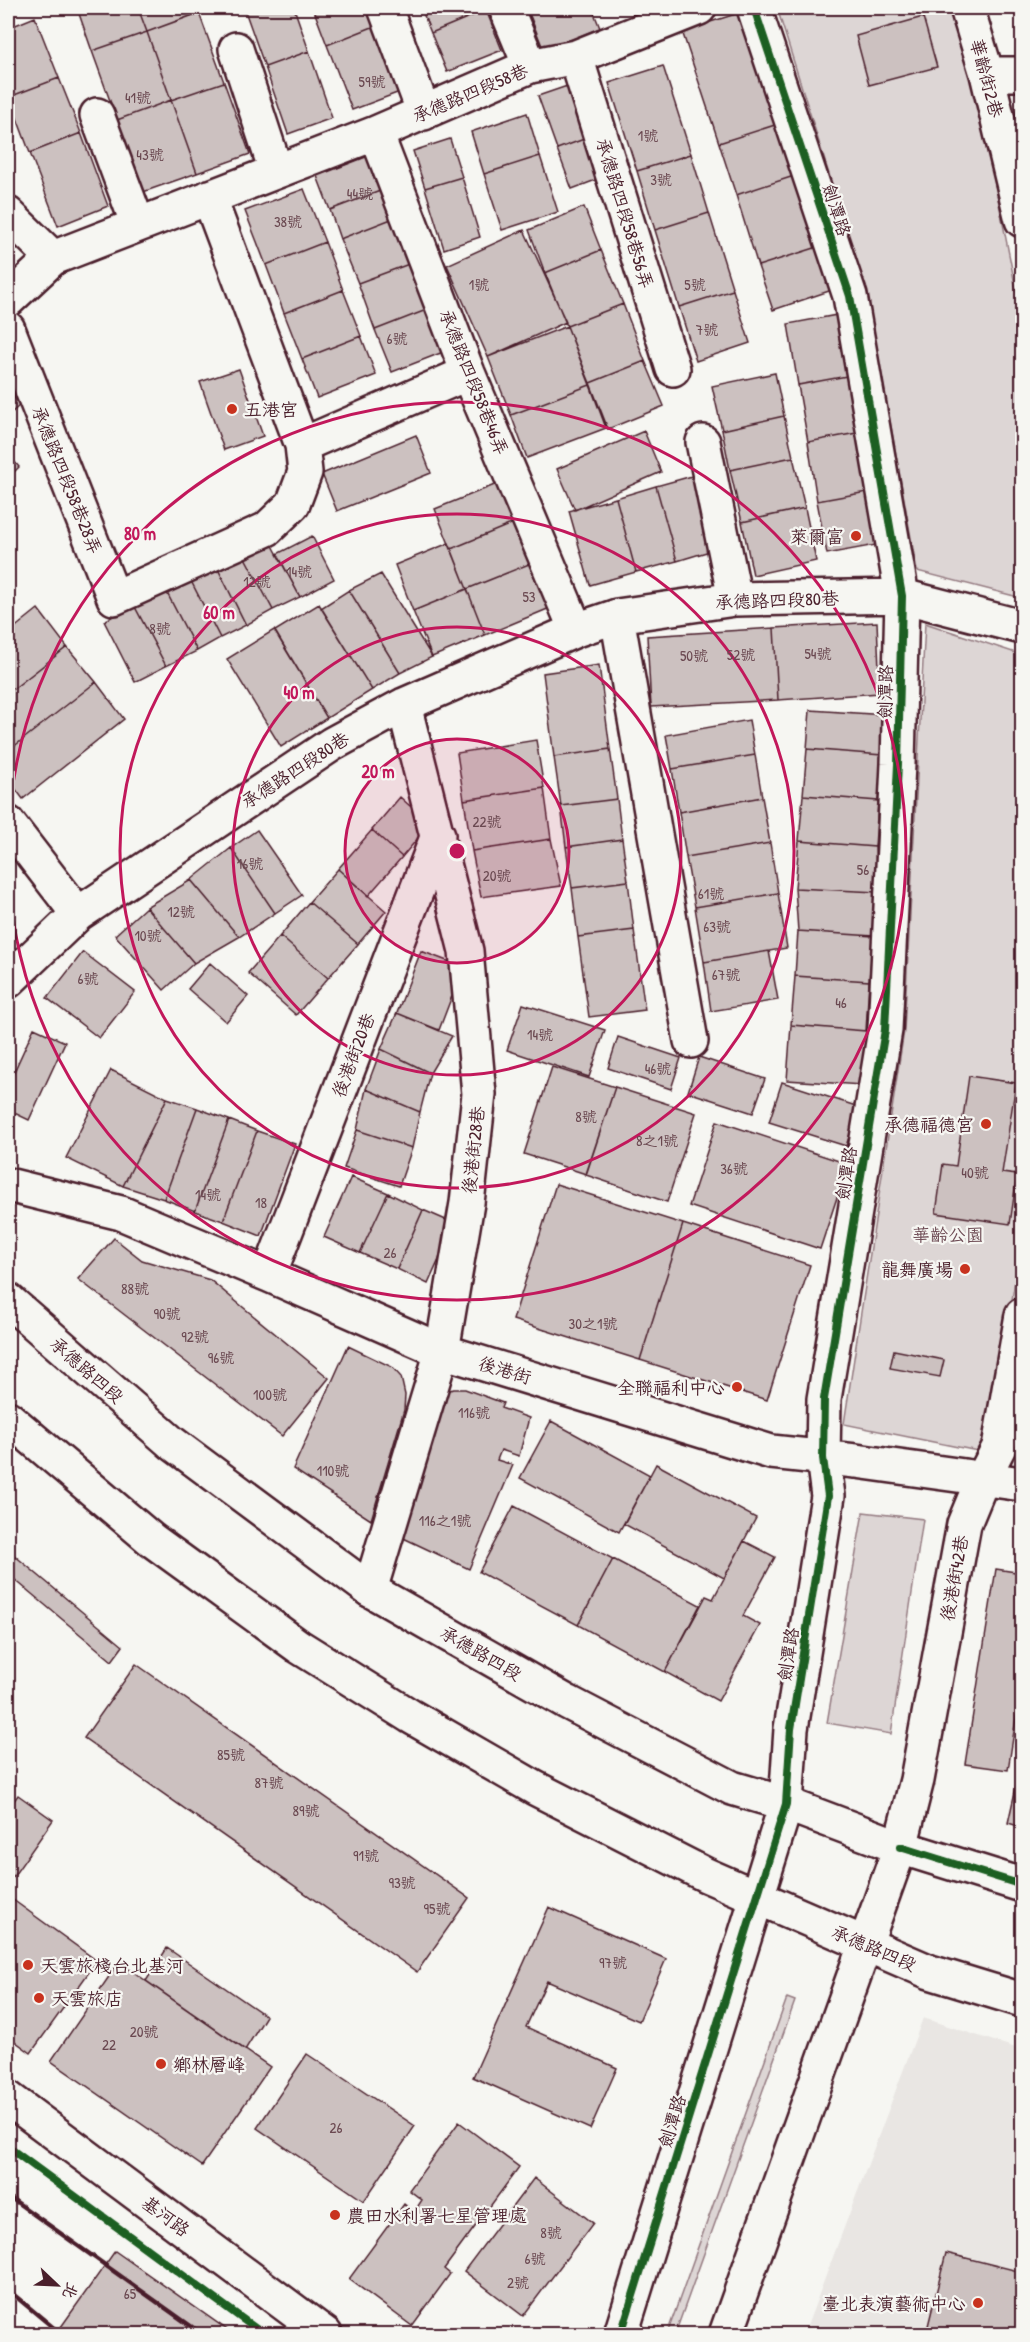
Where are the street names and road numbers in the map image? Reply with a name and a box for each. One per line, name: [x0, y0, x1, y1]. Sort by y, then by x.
street label: 華齡街2巷: [965, 36, 1009, 120]
street label: 承德路四段58巷: [408, 57, 532, 129]
street label: 承德路四段58巷56弄: [590, 135, 660, 291]
street label: 劍潭路: [817, 180, 857, 240]
street label: 承德路四段58巷46弄: [433, 305, 515, 459]
street label: 承德路四段58巷28弄: [26, 402, 108, 558]
street label: 承德路四段80巷: [715, 585, 839, 615]
street label: 劍潭路: [872, 665, 898, 719]
street label: 承德路四段80巷: [236, 726, 354, 814]
street label: 後港街20巷: [325, 1009, 381, 1101]
street label: 後港街28巷: [456, 1105, 490, 1195]
street label: 劍潭路: [829, 1144, 863, 1202]
street label: 承德路四段: [45, 1331, 129, 1409]
street label: 後港街: [476, 1350, 534, 1390]
street label: 後港街42巷: [934, 1533, 974, 1623]
street label: 承德路四段: [436, 1620, 526, 1686]
street label: 劍潭路: [771, 1625, 805, 1683]
street label: 承德路四段: [828, 1919, 920, 1977]
street label: 劍潭路: [652, 2092, 692, 2150]
street label: 基河路: [137, 2190, 195, 2242]

